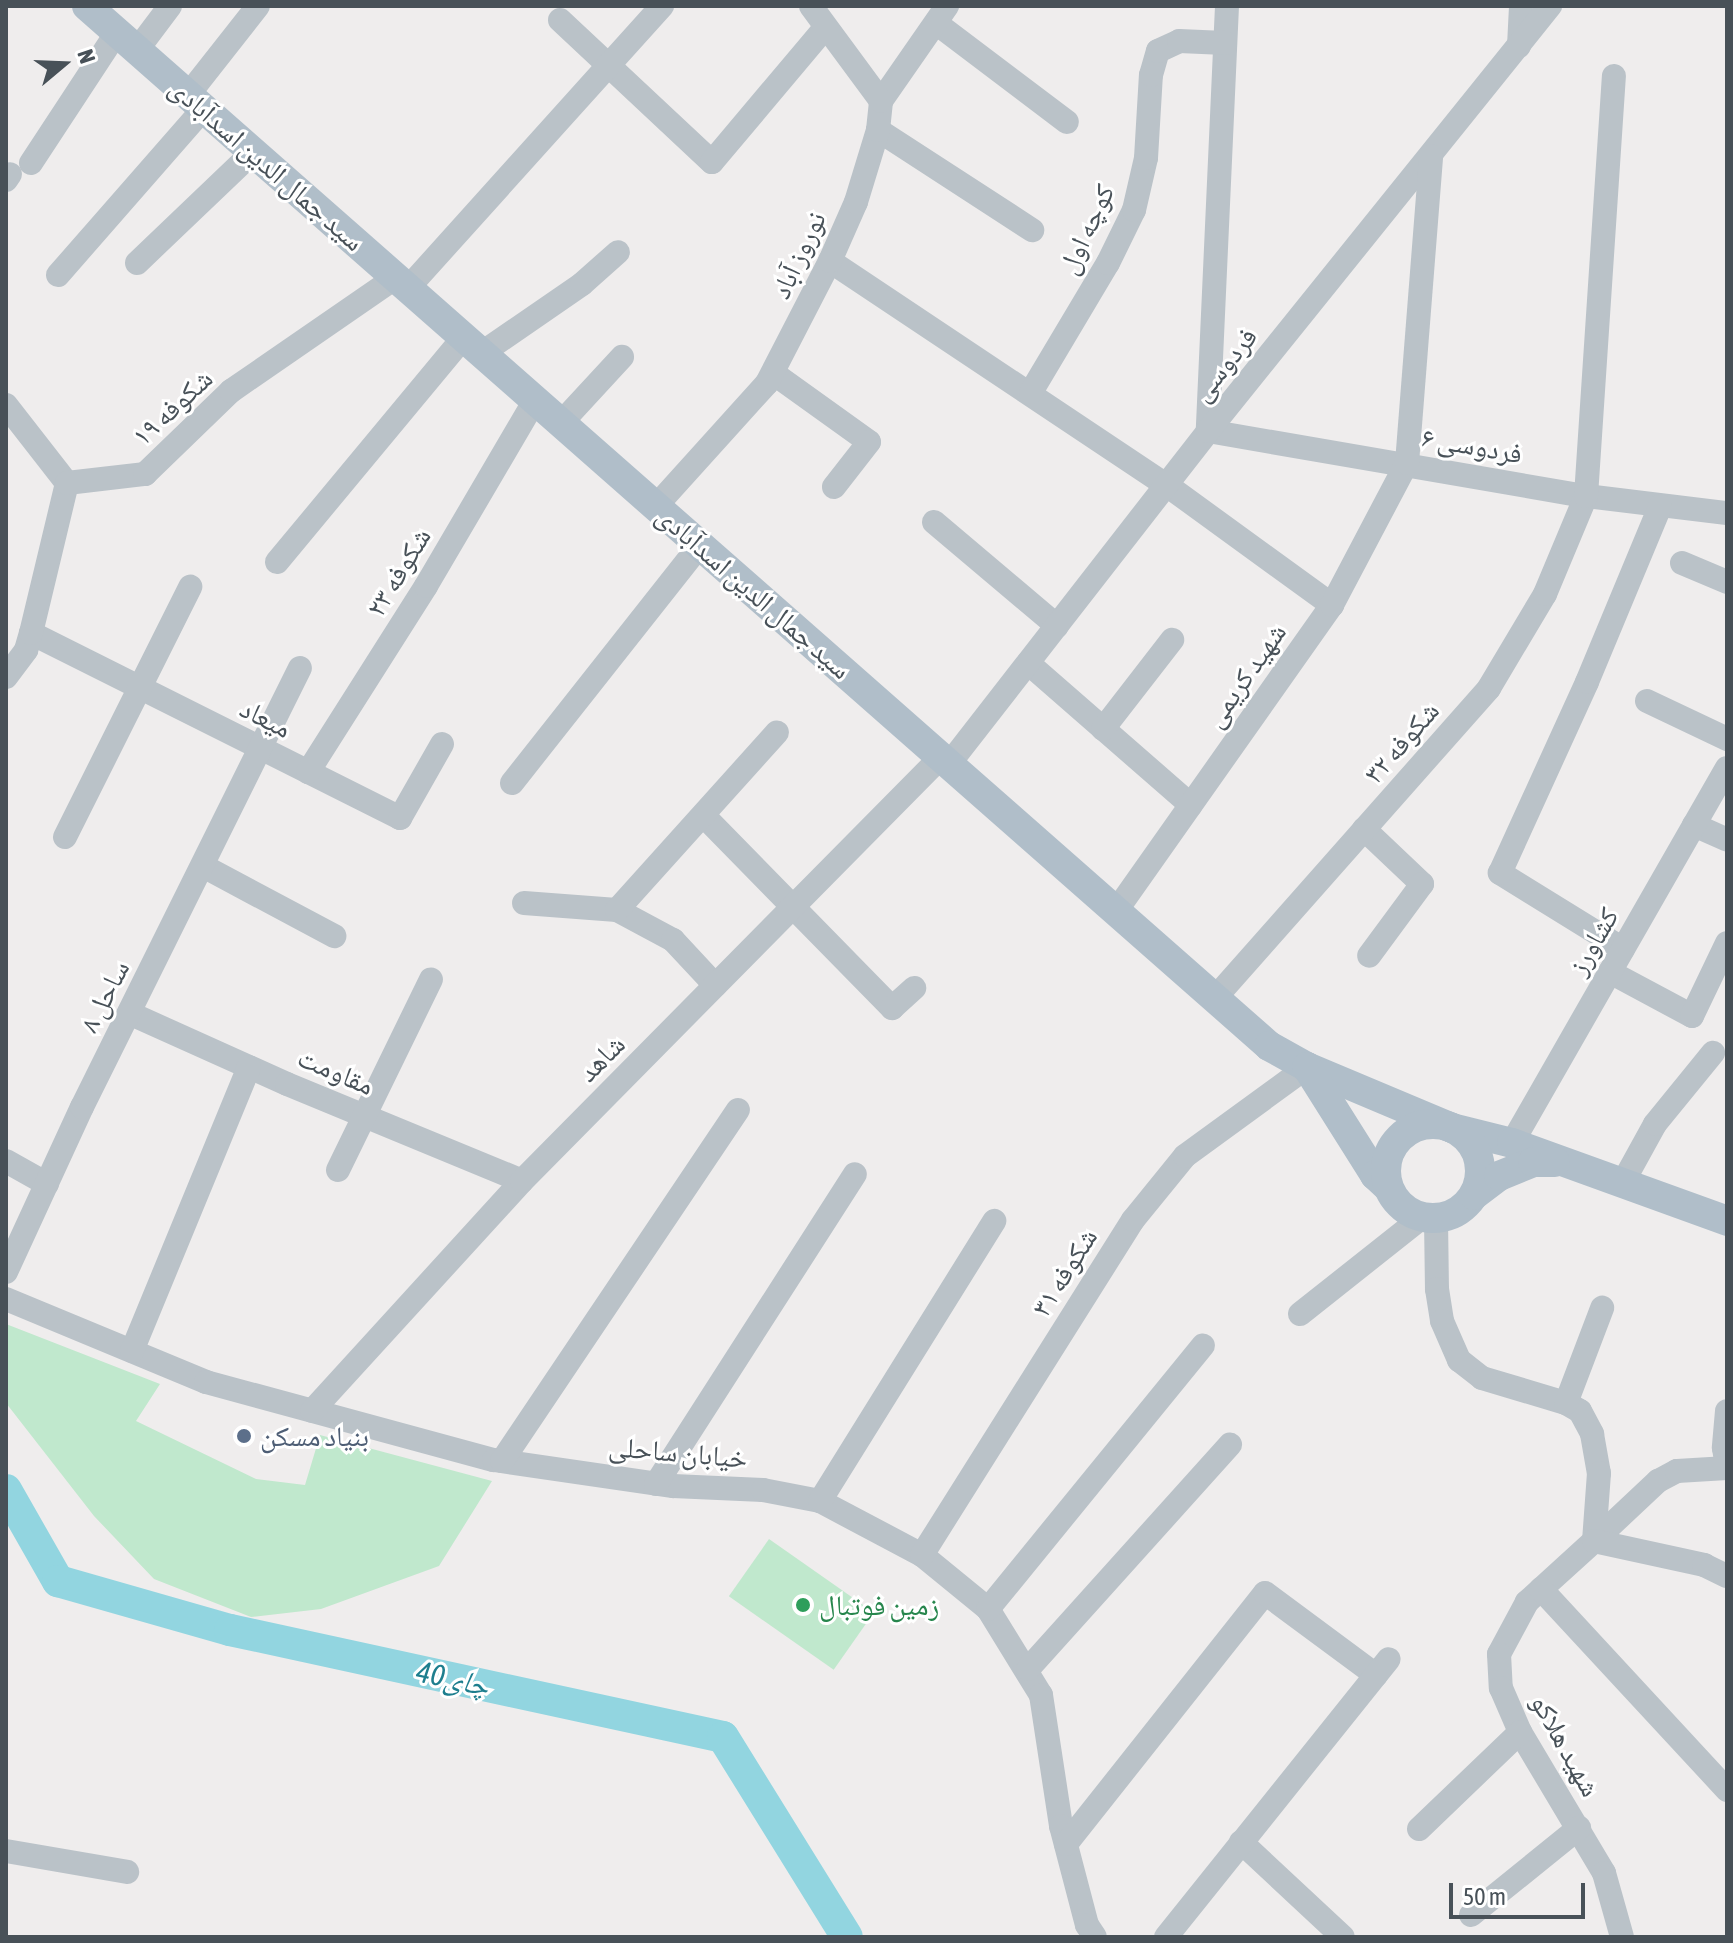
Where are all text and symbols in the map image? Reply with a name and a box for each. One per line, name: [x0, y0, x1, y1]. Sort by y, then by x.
north arrow: [24, 24, 104, 104]
text: N: [72, 46, 101, 67]
street label: سید جمال الدین اسدآبادی: [163, 70, 371, 258]
street label: کوچه اول: [1051, 179, 1121, 279]
street label: نوروز آباد: [763, 206, 833, 304]
street label: فردوسی: [1184, 320, 1264, 408]
street label: شکوفه ۱۹: [125, 361, 219, 453]
street label: فردوسی ۶: [1419, 420, 1525, 470]
street label: سید جمال الدین اسدآبادی: [650, 498, 858, 686]
street label: شکوفه ۲۳: [358, 521, 438, 623]
street label: شهید کریمی: [1197, 616, 1293, 734]
street label: میعاد: [235, 691, 297, 745]
street label: شکوفه ۳۲: [1356, 694, 1446, 790]
street label: کشاورز: [1560, 901, 1626, 981]
street label: ساحل ۸: [72, 954, 136, 1038]
street label: شاهد: [570, 1027, 632, 1089]
street label: مقاومت: [293, 1040, 379, 1102]
street label: شکوفه ۳۱: [1024, 1222, 1104, 1322]
place label: بنیاد مسکن: [260, 1419, 369, 1453]
marker: بنیاد مسکن: [235, 1427, 253, 1445]
street label: خیابان ساحلی: [607, 1429, 749, 1475]
place label: زمین فوتبال: [819, 1588, 939, 1622]
marker: زمین فوتبال: [794, 1596, 812, 1614]
water label: 40چای: [413, 1653, 493, 1703]
street label: شهید هلاکو: [1524, 1688, 1608, 1802]
scale bar: [1453, 1867, 1589, 1917]
text: 50 m: [1463, 1883, 1506, 1910]

